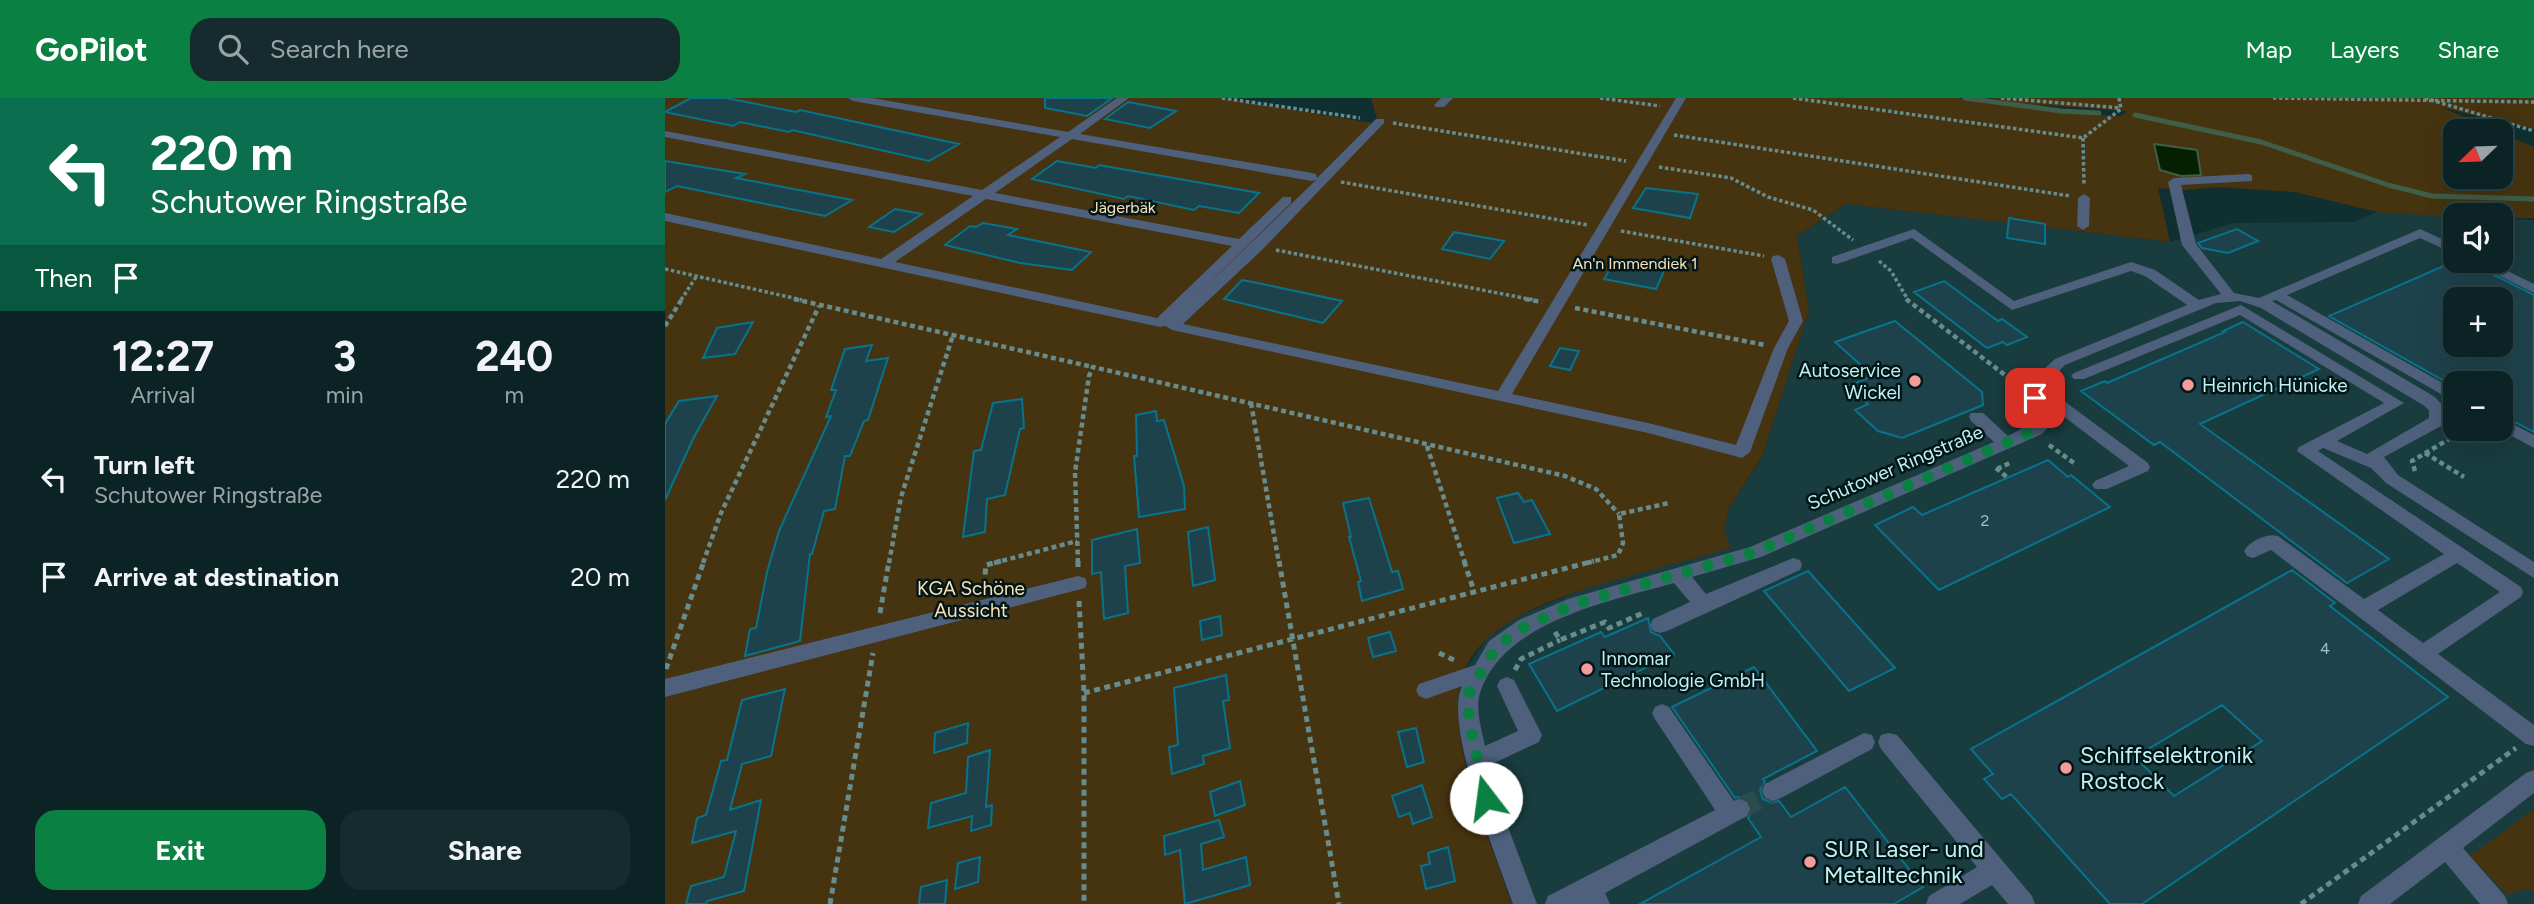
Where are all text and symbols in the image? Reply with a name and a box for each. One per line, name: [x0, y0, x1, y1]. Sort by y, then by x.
search box: [190, 18, 680, 81]
text: GoPilot: [35, 30, 148, 69]
icon: search: [214, 30, 252, 68]
text: Search here: [270, 33, 409, 65]
text: Map: [2245, 35, 2292, 64]
text: Layers: [2330, 35, 2399, 64]
text: Share: [2437, 35, 2499, 64]
north arrow: [2443, 119, 2513, 189]
map controls: [2443, 119, 2513, 441]
text: 220 m: [150, 123, 293, 182]
icon: left: [35, 126, 126, 217]
text: Schutower Ringstraße: [150, 183, 468, 221]
park label: Jägerbäk: [1090, 198, 1156, 217]
button: sound: [2443, 203, 2513, 273]
park label: An'n Immendiek 1: [1572, 254, 1698, 273]
icon: arrive: [107, 259, 145, 297]
text: Then: [35, 262, 93, 294]
button: +: [2443, 287, 2513, 357]
text: 12:27: [112, 331, 214, 382]
text: 3: [333, 331, 356, 382]
text: 240: [475, 331, 553, 382]
place label: Autoservice Wickel: [1799, 359, 1901, 404]
pin: [2005, 368, 2065, 428]
button: −: [2443, 371, 2513, 441]
marker: Autoservice Wickel: [1907, 373, 1923, 389]
place label: Heinrich Hünicke: [2202, 374, 2348, 397]
marker: Heinrich Hünicke: [2180, 377, 2196, 393]
icon: arrive: [2016, 379, 2054, 417]
text: Arrival: [130, 381, 195, 409]
text: min: [326, 381, 363, 409]
text: m: [504, 381, 524, 409]
street label: Schutower Ringstraße: [1804, 420, 1986, 515]
text: Turn left: [94, 449, 195, 481]
icon: left: [35, 460, 73, 498]
text: 220 m: [556, 463, 630, 495]
text: Schutower Ringstraße: [94, 481, 322, 509]
house number: 2: [1981, 511, 1989, 530]
icon: arrive: [35, 558, 73, 596]
text: Arrive at destination: [94, 561, 339, 593]
text: 20 m: [570, 561, 630, 593]
park label: KGA Schöne Aussicht: [917, 577, 1025, 622]
house number: 4: [2320, 639, 2330, 658]
place label: Innomar Technologie GmbH: [1601, 647, 1765, 692]
marker: Innomar Technologie GmbH: [1579, 661, 1595, 677]
place label: Schiffselektronik Rostock: [2080, 741, 2254, 795]
marker: Schiffselektronik Rostock: [2058, 760, 2074, 776]
position arrow: [1449, 761, 1523, 835]
button: Exit: [35, 810, 326, 890]
button: Share: [340, 810, 630, 890]
place label: SUR Laser- und Metalltechnik: [1824, 835, 1984, 889]
marker: SUR Laser- und Metalltechnik: [1802, 854, 1818, 870]

